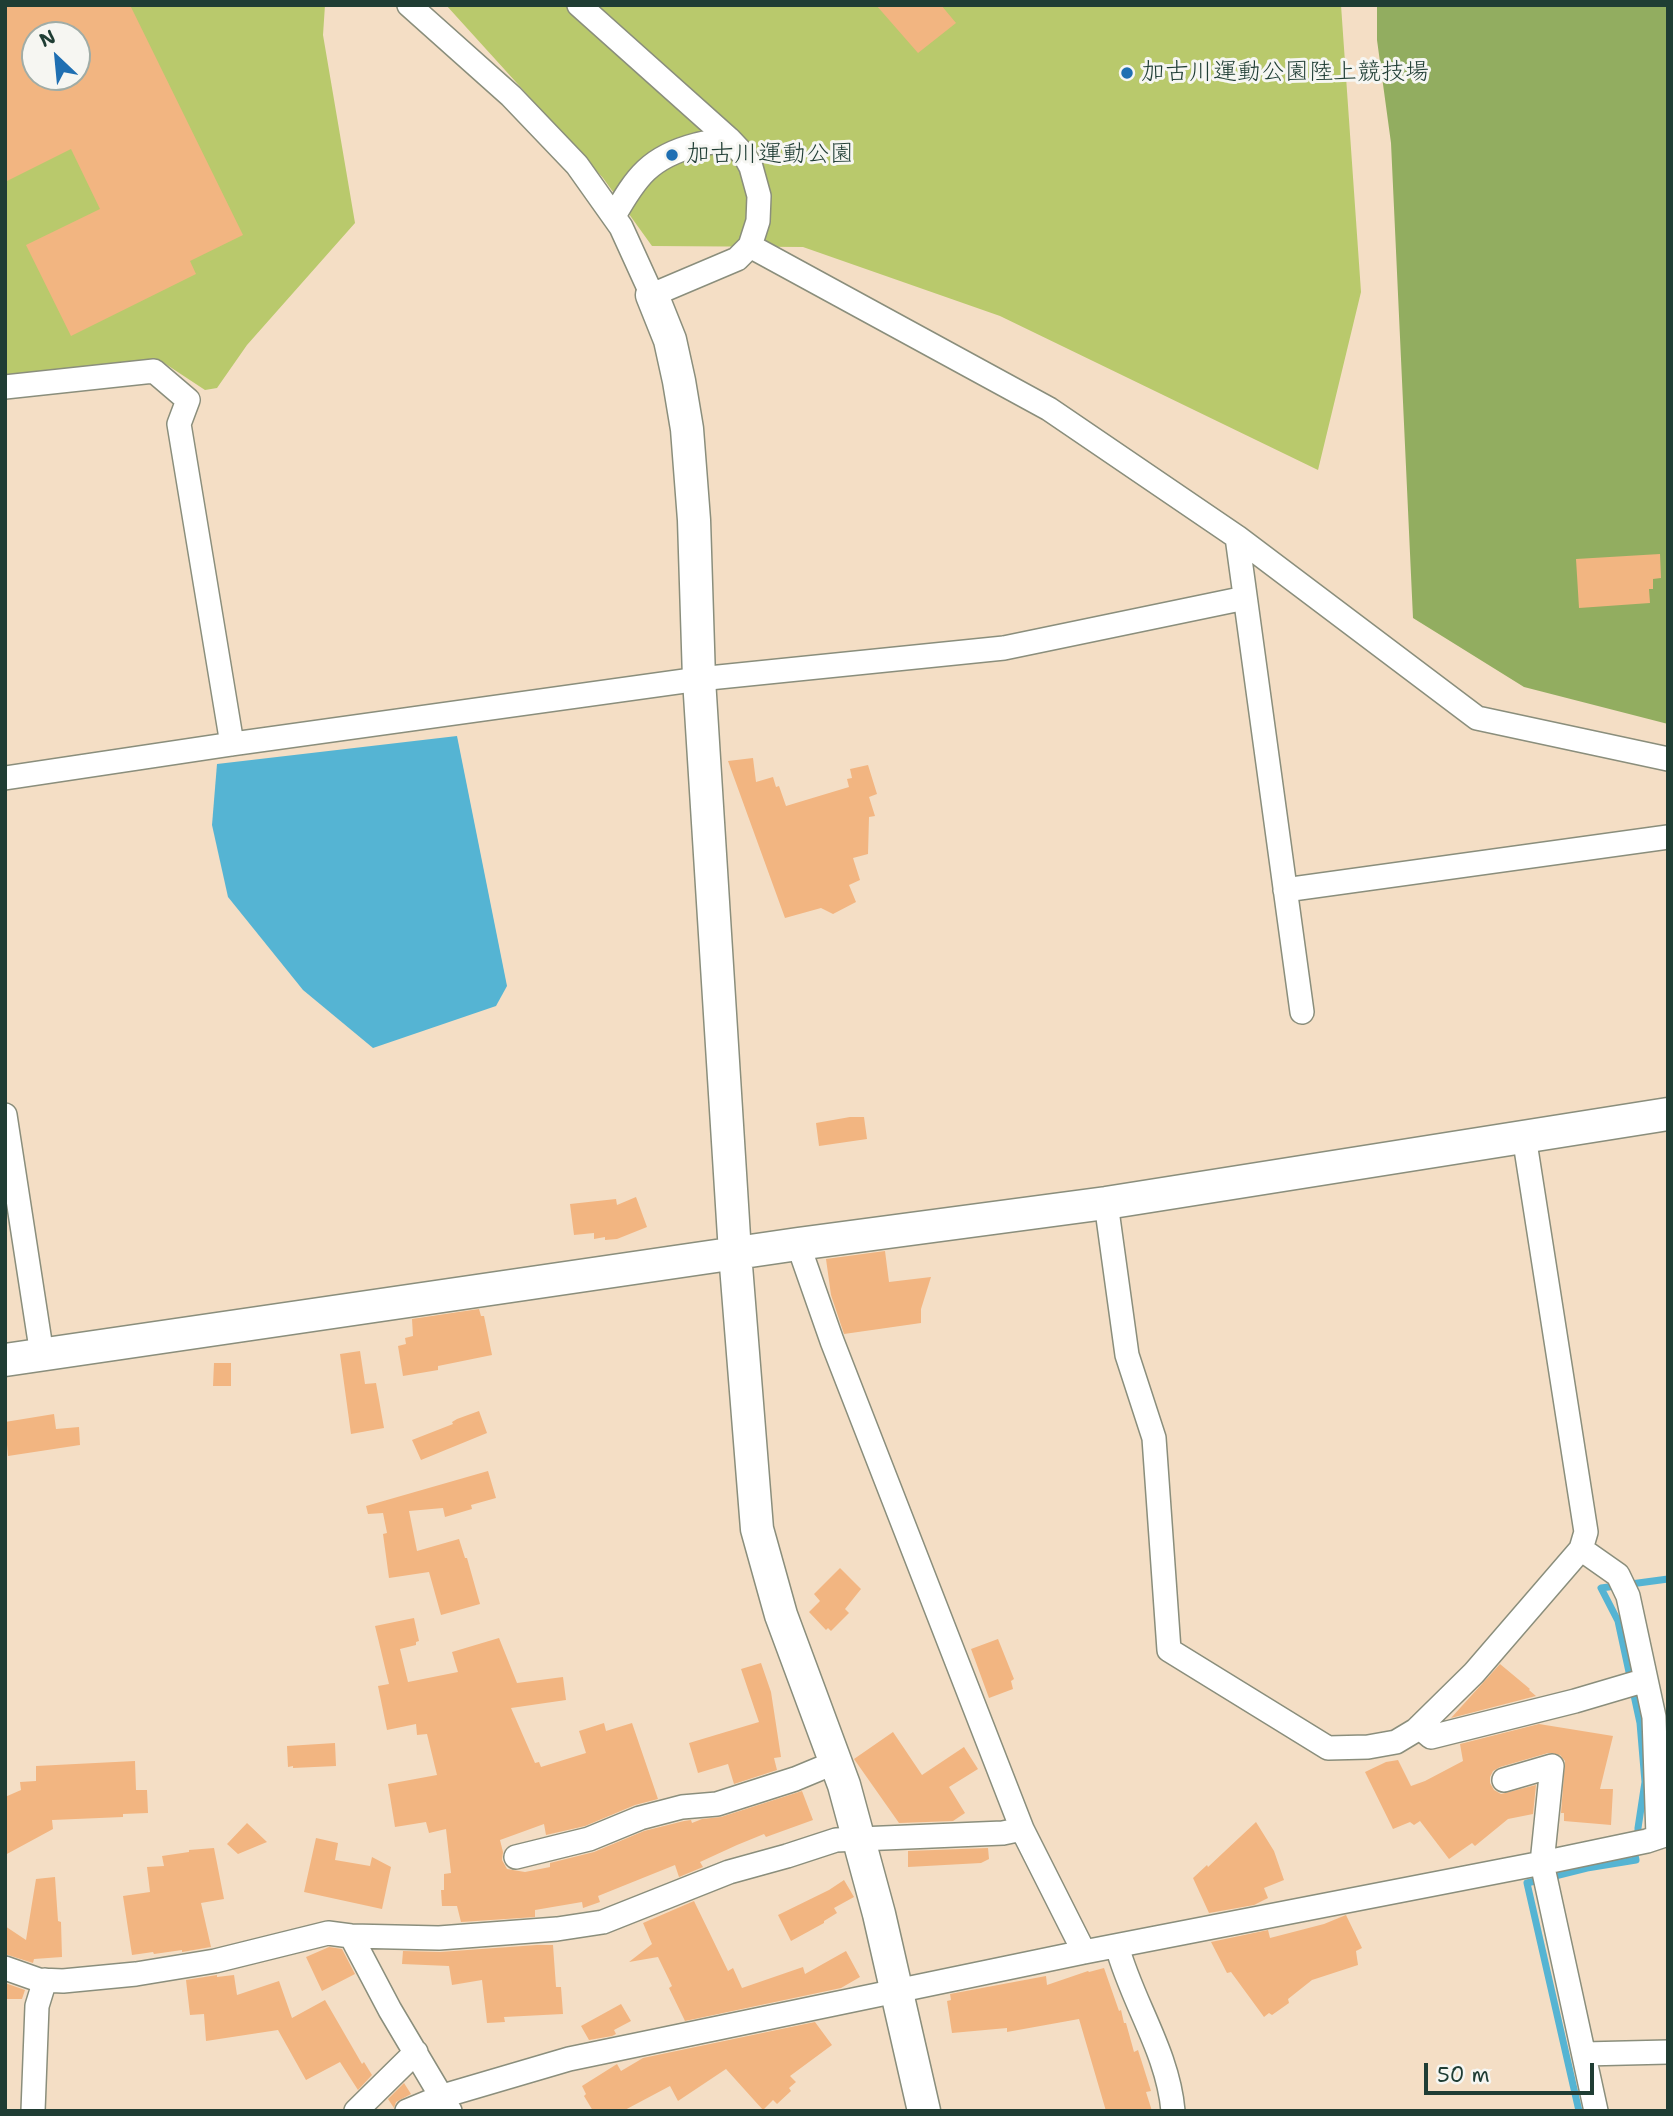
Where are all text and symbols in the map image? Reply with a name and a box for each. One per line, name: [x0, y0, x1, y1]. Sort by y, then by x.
north arrow: [21, 21, 91, 91]
text: N: [35, 24, 60, 53]
place label: 加古川運動公園陸上競技場: [1141, 59, 1429, 87]
marker: 加古川運動公園陸上競技場: [1119, 65, 1135, 81]
place label: 加古川運動公園: [686, 141, 854, 169]
marker: 加古川運動公園: [664, 147, 680, 163]
scale bar: [1428, 2050, 1598, 2094]
text: 50 m: [1437, 2061, 1490, 2089]

